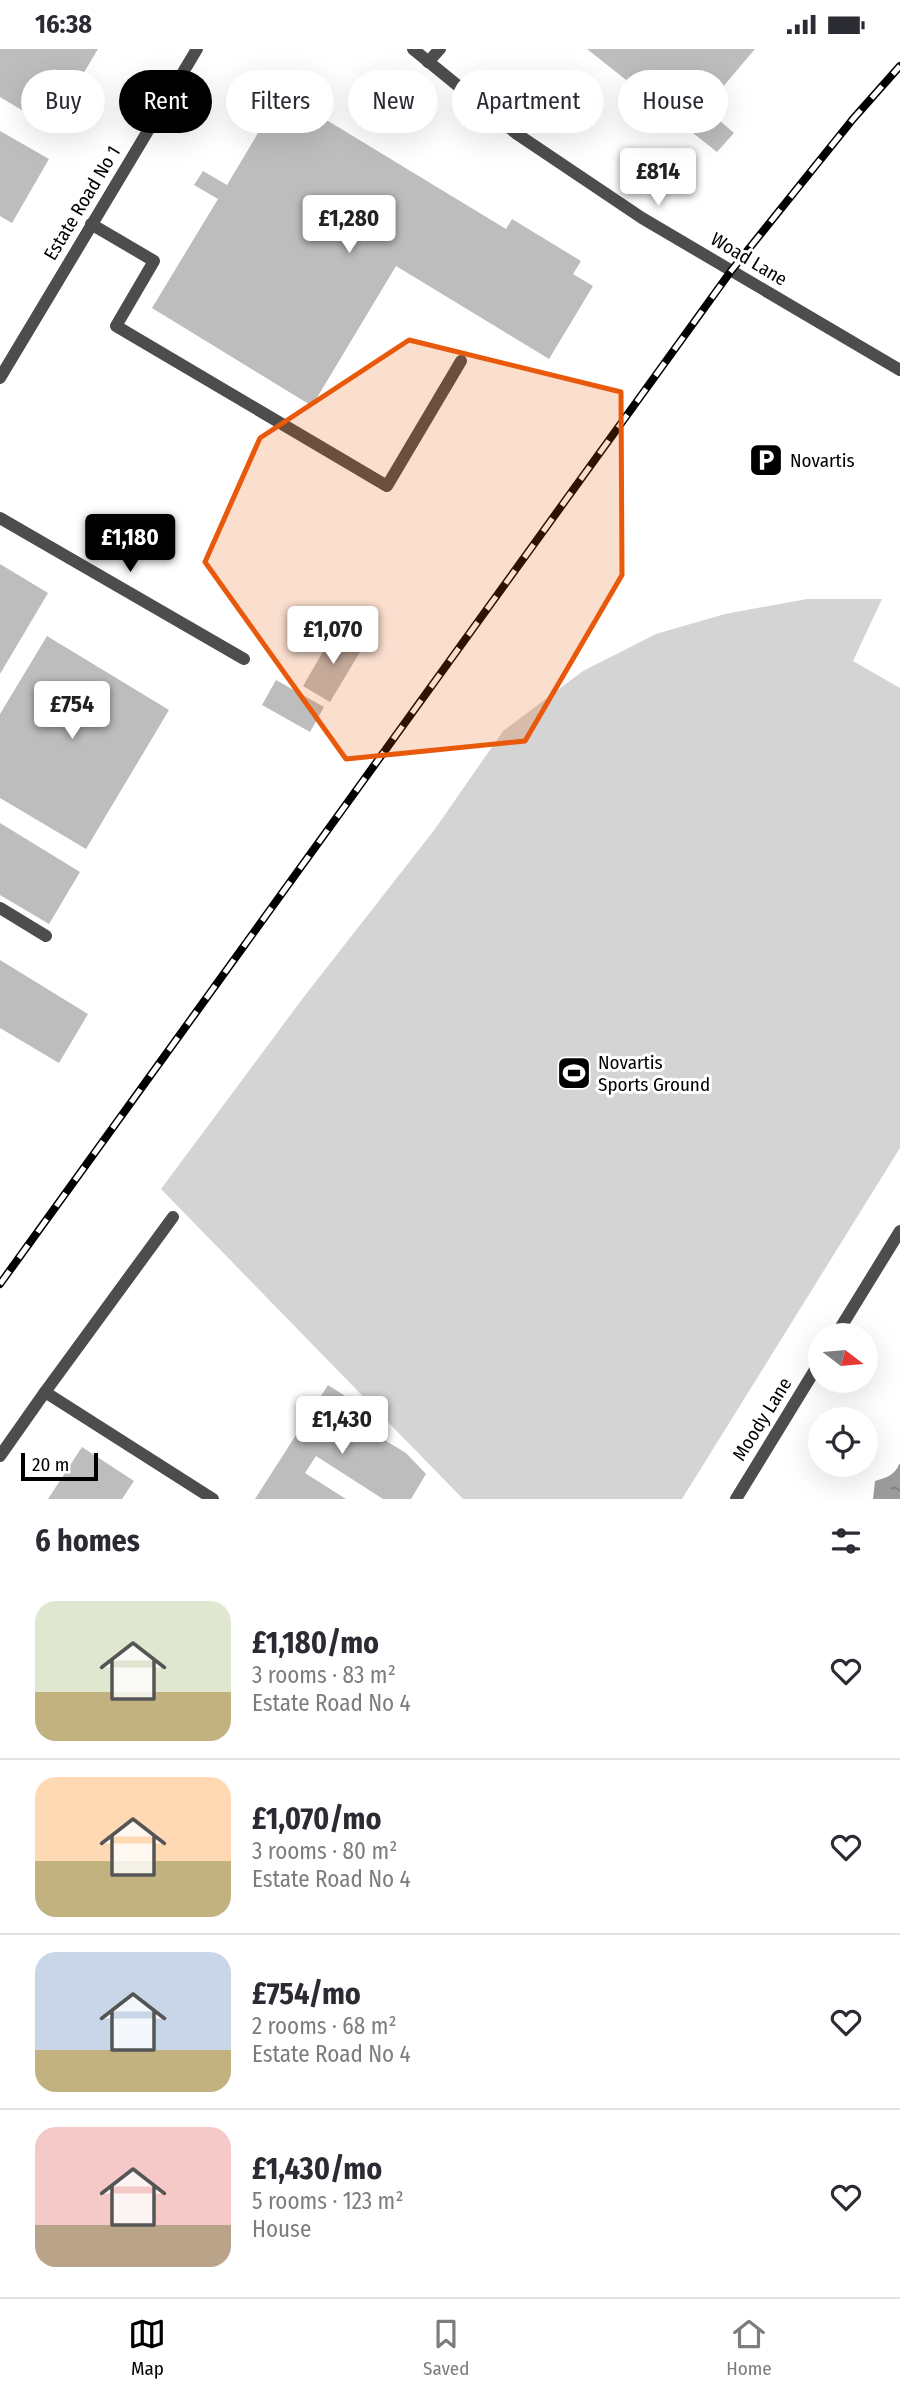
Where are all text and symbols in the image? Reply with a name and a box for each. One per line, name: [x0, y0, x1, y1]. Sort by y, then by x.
text: 16:38: [35, 9, 92, 40]
chip: Buy: [21, 70, 105, 133]
chip: Rent: [119, 70, 212, 133]
chip: Filters: [226, 70, 334, 133]
chip: New: [348, 70, 438, 133]
chip: Apartment: [452, 70, 604, 133]
chip: House: [618, 70, 728, 133]
street label: Estate Road No 1: [39, 142, 125, 264]
pin: £814: [617, 149, 699, 208]
text: £814: [636, 157, 680, 185]
pin: £1,280: [292, 195, 406, 255]
text: £1,280: [319, 204, 379, 232]
street label: Woad Lane: [707, 227, 791, 291]
parking icon: Novartis: [747, 441, 785, 479]
place label: Novartis: [790, 449, 855, 472]
pin: £1,180: [73, 515, 187, 574]
text: £1,180: [101, 523, 159, 551]
pin: £1,070: [276, 607, 390, 666]
text: £1,070: [303, 615, 363, 643]
pin: £754: [31, 681, 113, 741]
text: £754: [50, 690, 94, 718]
place label: Novartis Sports Ground: [598, 1051, 710, 1096]
sports icon: Novartis Sports Ground: [555, 1054, 593, 1092]
north arrow: [808, 1323, 878, 1393]
map controls: [808, 1323, 878, 1477]
street label: Moody Lane: [727, 1373, 797, 1465]
pin: £1,430: [285, 1397, 399, 1456]
text: £1,430: [312, 1405, 372, 1433]
button: locate: [808, 1407, 878, 1477]
scale bar: [21, 1450, 98, 1482]
text: 20 m: [32, 1453, 69, 1476]
icon: filters: [827, 1522, 865, 1560]
text: 6 homes: [35, 1523, 140, 1559]
text: £1,180/mo: [252, 1625, 379, 1661]
icon: home: [91, 1629, 175, 1713]
icon: heart: [827, 1652, 865, 1690]
text: 3 rooms · 83 m²: [252, 1661, 396, 1689]
text: Estate Road No 4: [252, 1689, 411, 1717]
text: £1,070/mo: [252, 1801, 382, 1837]
icon: home: [91, 1805, 175, 1889]
icon: heart: [827, 1828, 865, 1866]
text: 3 rooms · 80 m²: [252, 1837, 397, 1865]
text: Estate Road No 4: [252, 1865, 411, 1893]
text: £754/mo: [252, 1976, 361, 2012]
icon: home: [91, 1980, 175, 2064]
icon: heart: [827, 2003, 865, 2041]
text: 2 rooms · 68 m²: [252, 2012, 397, 2040]
text: Estate Road No 4: [252, 2040, 411, 2068]
text: £1,430/mo: [252, 2151, 382, 2187]
icon: home: [91, 2155, 175, 2239]
icon: heart: [827, 2178, 865, 2216]
text: 5 rooms · 123 m²: [252, 2187, 403, 2215]
text: House: [252, 2215, 311, 2243]
tab: Map: [128, 2315, 166, 2380]
tab: Saved: [423, 2315, 469, 2380]
tab: Home: [726, 2315, 772, 2380]

